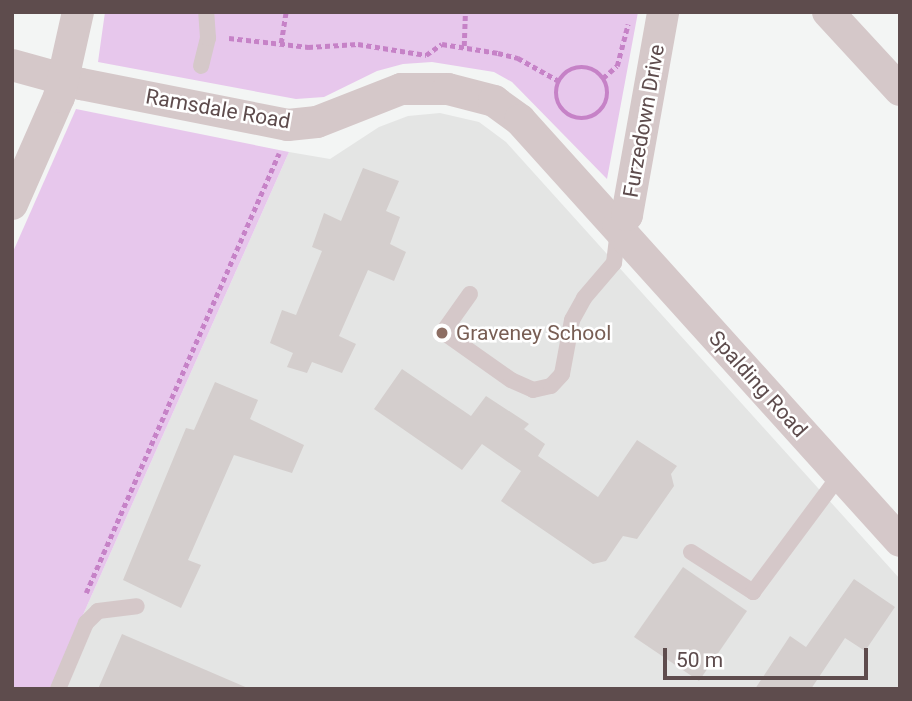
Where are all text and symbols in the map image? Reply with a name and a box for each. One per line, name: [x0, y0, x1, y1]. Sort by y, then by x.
street label: Furzedown Drive: [618, 42, 670, 200]
street label: Ramsdale Road: [144, 84, 292, 134]
place label: Graveney School: [456, 320, 611, 346]
marker: Graveney School: [434, 325, 450, 341]
street label: Spalding Road: [704, 326, 812, 442]
scale bar: [667, 634, 872, 678]
text: 50 m: [676, 648, 723, 672]

